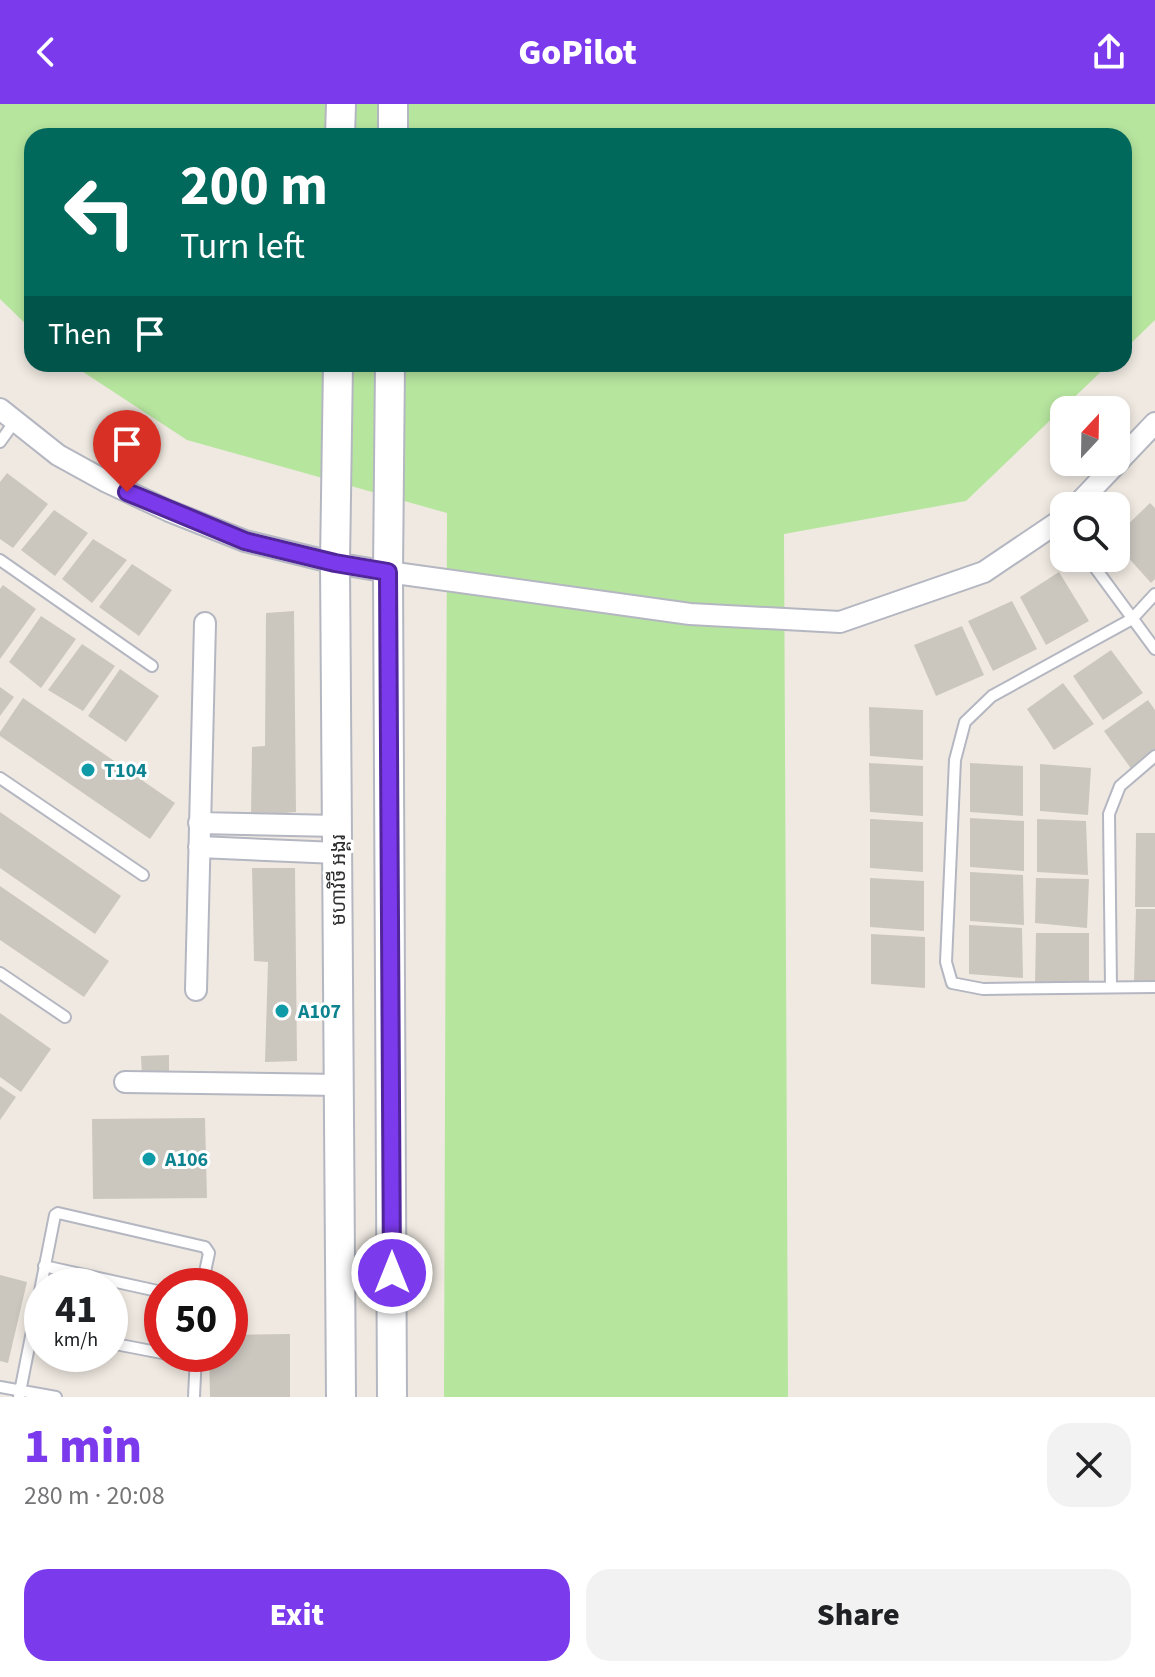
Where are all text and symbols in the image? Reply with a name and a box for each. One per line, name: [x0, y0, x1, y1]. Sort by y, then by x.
text: GoPilot: [518, 27, 637, 78]
icon: back: [24, 30, 68, 74]
icon: share: [1087, 30, 1131, 74]
text: 200 m: [180, 147, 328, 226]
icon: left: [48, 160, 152, 264]
text: Turn left: [180, 221, 305, 272]
icon: arrive: [128, 312, 172, 356]
text: Then: [48, 313, 112, 356]
north arrow: [1050, 396, 1130, 476]
map controls: [1050, 396, 1130, 572]
pin: [93, 410, 161, 492]
icon: arrive: [105, 422, 149, 466]
button: search: [1050, 492, 1130, 572]
place label: T104: [104, 757, 147, 785]
marker: T104: [79, 761, 97, 779]
street label: មហាវិថី អង្គរ: [325, 834, 353, 926]
place label: A107: [297, 998, 341, 1026]
marker: A107: [273, 1002, 291, 1020]
place label: A106: [164, 1146, 208, 1174]
marker: A106: [140, 1150, 158, 1168]
position arrow: [350, 1231, 434, 1315]
speed limit sign: 50: [144, 1268, 248, 1372]
text: 41: [55, 1281, 97, 1338]
text: km/h: [54, 1326, 98, 1354]
text: 1 min: [24, 1413, 142, 1481]
button: close: [1047, 1423, 1131, 1507]
text: 280 m · 20:08: [24, 1477, 165, 1514]
button: Exit: [24, 1569, 570, 1661]
button: Share: [586, 1569, 1131, 1661]

